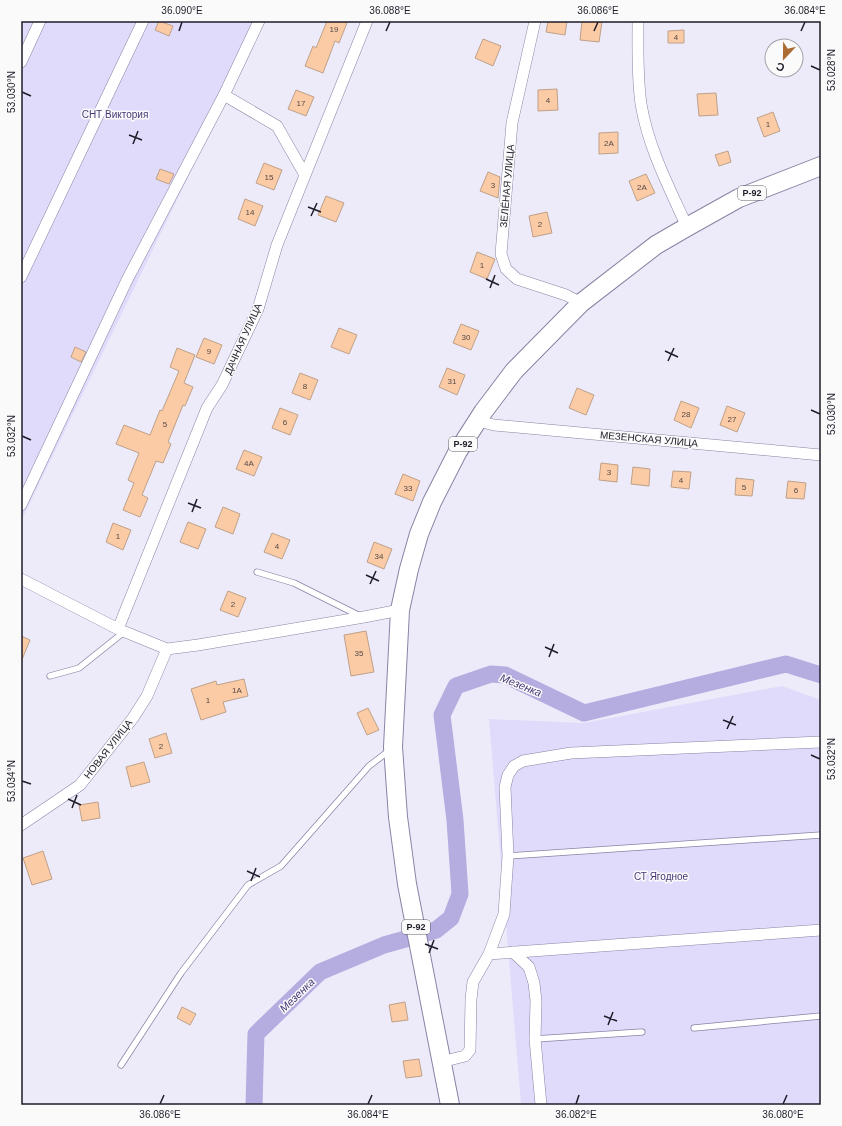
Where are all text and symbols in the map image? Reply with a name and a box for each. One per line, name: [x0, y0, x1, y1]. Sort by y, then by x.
text: 36.090°E: [161, 5, 203, 16]
text: 36.088°E: [369, 5, 411, 16]
text: 36.086°E: [577, 5, 619, 16]
text: 36.084°E: [784, 5, 826, 16]
house number: 19: [330, 25, 339, 34]
house number: 4: [674, 33, 679, 42]
north arrow: [764, 38, 804, 78]
text: 53.028°N: [826, 49, 837, 91]
text: С: [774, 60, 786, 74]
text: 53.030°N: [6, 71, 17, 113]
house number: 4: [546, 96, 551, 105]
house number: 17: [297, 99, 306, 108]
park label: СНТ Виктория: [82, 109, 148, 120]
house number: 1: [766, 120, 771, 129]
house number: 2А: [604, 139, 615, 148]
street label: ЗЕЛЁНАЯ УЛИЦА: [498, 144, 516, 228]
house number: 15: [265, 173, 274, 182]
house number: 3: [491, 181, 496, 190]
house number: 2А: [637, 183, 648, 192]
road number: Р-92: [738, 186, 766, 200]
house number: 14: [246, 208, 255, 217]
house number: 2: [538, 220, 543, 229]
house number: 1: [480, 261, 485, 270]
street label: ДАЧНАЯ УЛИЦА: [222, 301, 264, 376]
house number: 30: [462, 333, 471, 342]
house number: 9: [207, 347, 212, 356]
house number: 31: [448, 377, 457, 386]
house number: 8: [303, 382, 308, 391]
text: 53.030°N: [826, 393, 837, 435]
house number: 28: [682, 410, 691, 419]
text: 53.032°N: [6, 415, 17, 457]
house number: 27: [728, 415, 737, 424]
house number: 6: [283, 418, 288, 427]
house number: 5: [163, 420, 168, 429]
street label: МЕЗЕНСКАЯ УЛИЦА: [600, 429, 699, 449]
road number: Р-92: [449, 437, 477, 451]
house number: 4А: [244, 459, 255, 468]
house number: 3: [607, 468, 612, 477]
house number: 4: [679, 476, 684, 485]
house number: 5: [742, 483, 747, 492]
house number: 33: [404, 484, 413, 493]
house number: 6: [794, 486, 799, 495]
house number: 1: [116, 532, 121, 541]
house number: 4: [275, 542, 280, 551]
house number: 34: [375, 552, 384, 561]
house number: 2: [231, 600, 236, 609]
house number: 35: [355, 649, 364, 658]
water label: Мезенка: [499, 671, 543, 699]
house number: 1А: [232, 686, 243, 695]
house number: 1: [206, 696, 211, 705]
street label: НОВАЯ УЛИЦА: [82, 717, 135, 781]
text: 53.032°N: [826, 738, 837, 780]
house number: 2: [159, 742, 164, 751]
text: 53.034°N: [6, 760, 17, 802]
park label: СТ Ягодное: [634, 871, 689, 882]
road number: Р-92: [402, 920, 430, 934]
water label: Мезенка: [277, 976, 317, 1014]
text: 36.086°E: [139, 1109, 181, 1120]
text: 36.084°E: [347, 1109, 389, 1120]
text: 36.082°E: [555, 1109, 597, 1120]
text: 36.080°E: [762, 1109, 804, 1120]

